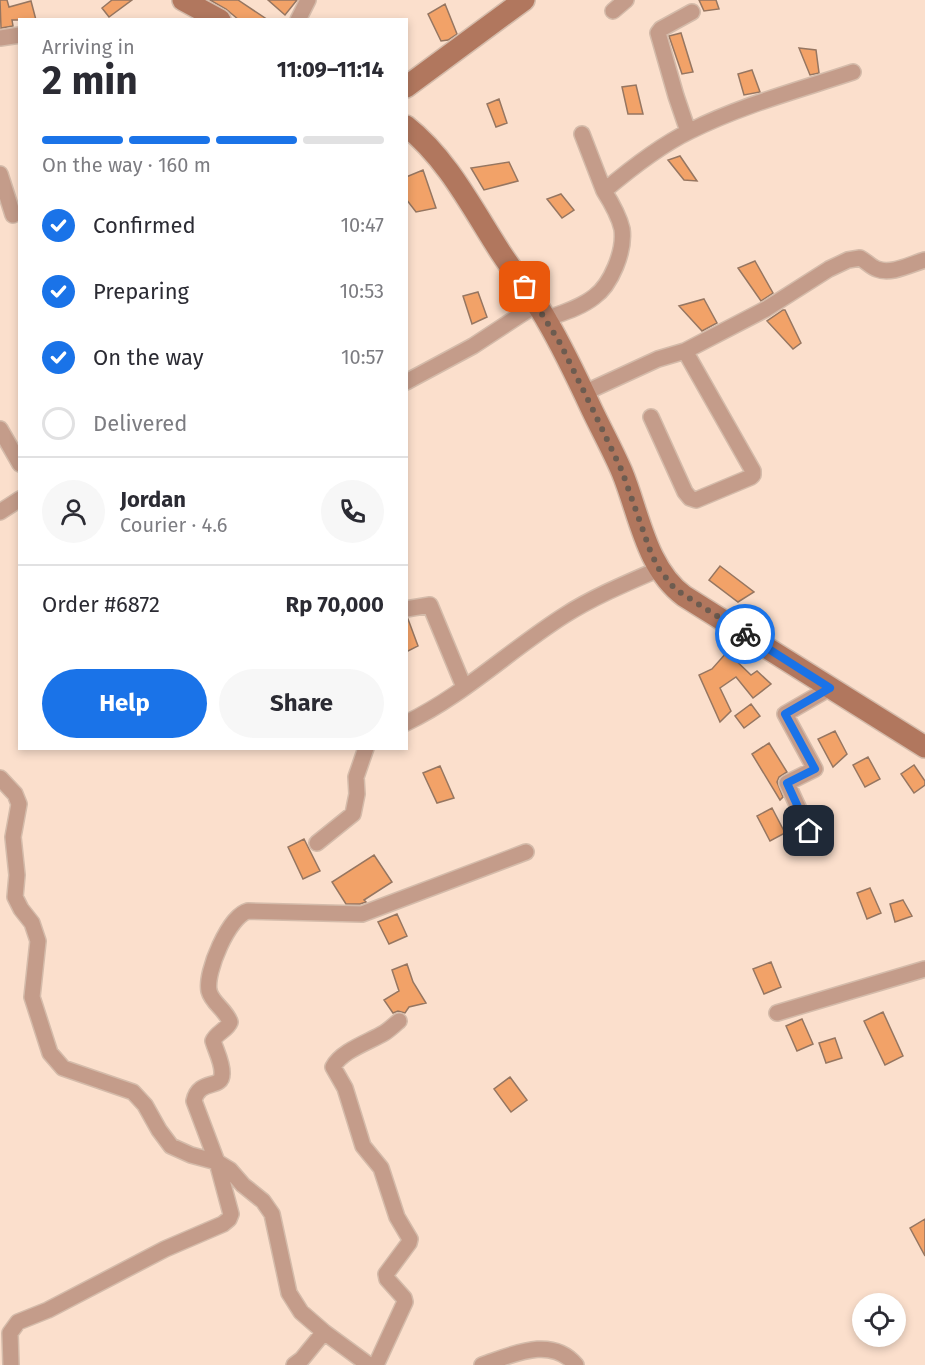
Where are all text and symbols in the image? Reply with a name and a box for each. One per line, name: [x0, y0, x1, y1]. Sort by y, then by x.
text: Arriving in: [42, 35, 135, 59]
text: 11:09–11:14: [277, 56, 384, 83]
text: 2 min: [42, 58, 138, 104]
text: On the way · 160 m: [42, 153, 211, 177]
icon: check: [42, 209, 75, 242]
text: Confirmed: [93, 212, 196, 239]
text: 10:47: [340, 213, 384, 237]
pin: [499, 261, 550, 312]
icon: bag: [508, 270, 541, 303]
icon: check: [42, 275, 75, 308]
text: Preparing: [93, 278, 189, 305]
text: 10:53: [339, 279, 384, 303]
icon: check: [42, 341, 75, 374]
text: On the way: [93, 344, 204, 371]
text: 10:57: [341, 345, 384, 369]
text: Delivered: [93, 410, 188, 437]
button: person: [42, 480, 105, 543]
button: phone: [321, 480, 384, 543]
text: Jordan: [120, 486, 186, 513]
text: Courier · 4.6: [120, 513, 227, 537]
text: Order #6872: [42, 591, 160, 618]
text: Rp 70,000: [286, 591, 384, 618]
courier: [715, 604, 775, 664]
icon: bike: [729, 618, 762, 651]
button: Help: [42, 669, 207, 738]
button: Share: [219, 669, 384, 738]
pin: [783, 805, 834, 856]
icon: home: [792, 814, 825, 847]
map controls: [852, 1293, 906, 1347]
button: locate: [852, 1293, 906, 1347]

